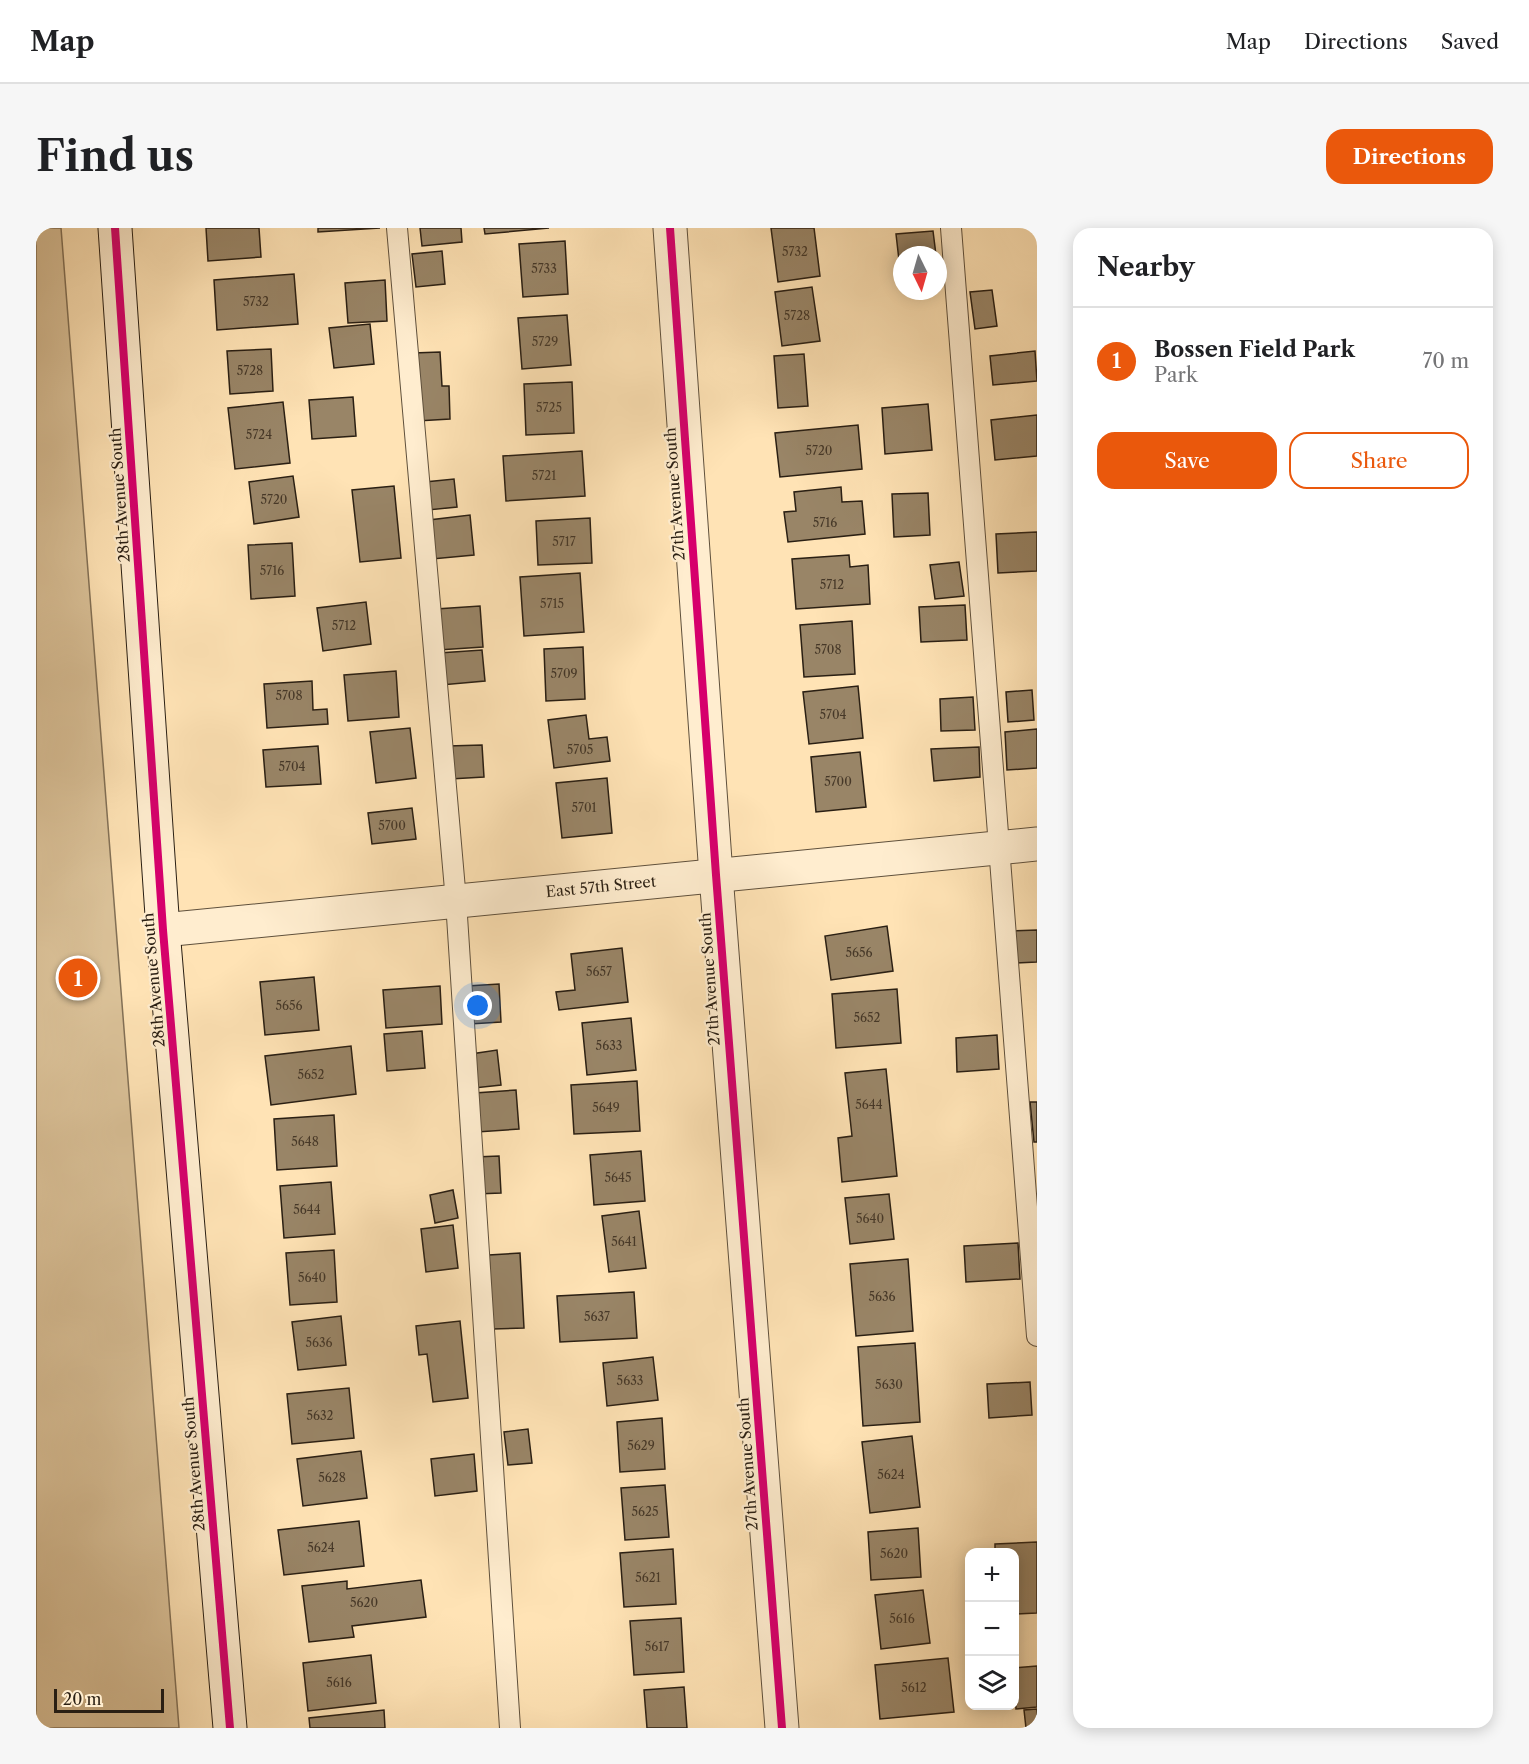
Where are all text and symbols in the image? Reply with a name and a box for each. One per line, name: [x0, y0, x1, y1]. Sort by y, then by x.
text: Map: [30, 24, 94, 58]
text: Map: [1226, 29, 1271, 54]
text: Directions: [1304, 29, 1408, 54]
text: Saved: [1441, 29, 1499, 54]
button: Directions: [1326, 129, 1493, 184]
text: Find us: [36, 130, 194, 182]
house number: 5732: [782, 244, 808, 259]
north arrow: [893, 246, 947, 300]
text: Nearby: [1097, 251, 1195, 283]
house number: 5733: [531, 261, 557, 276]
house number: 5732: [243, 294, 269, 309]
house number: 5728: [784, 308, 810, 323]
house number: 5729: [532, 334, 558, 349]
text: Bossen Field Park: [1154, 336, 1355, 363]
text: 1: [1112, 349, 1121, 373]
text: 70 m: [1423, 349, 1469, 373]
house number: 5728: [237, 363, 263, 378]
text: Park: [1154, 363, 1197, 387]
house number: 5725: [536, 400, 562, 415]
street label: 28th Avenue South: [105, 426, 134, 563]
street label: 27th Avenue South: [660, 426, 689, 561]
house number: 5724: [246, 427, 272, 442]
button: Save: [1097, 432, 1277, 489]
button: Share: [1289, 432, 1469, 489]
house number: 5720: [806, 443, 832, 458]
house number: 5721: [532, 468, 556, 483]
house number: 5720: [261, 492, 287, 507]
house number: 5716: [813, 515, 837, 530]
house number: 5717: [552, 534, 576, 549]
house number: 5716: [260, 563, 284, 578]
house number: 5712: [820, 577, 844, 592]
house number: 5715: [540, 596, 564, 611]
house number: 5712: [332, 618, 356, 633]
house number: 5708: [814, 642, 842, 657]
house number: 5709: [550, 666, 578, 681]
house number: 5708: [275, 688, 303, 703]
house number: 5704: [820, 707, 847, 722]
house number: 5705: [567, 742, 593, 757]
house number: 5704: [279, 759, 306, 774]
house number: 5700: [824, 774, 852, 789]
house number: 5701: [571, 800, 597, 815]
house number: 5700: [378, 818, 406, 833]
street label: East 57th Street: [545, 871, 658, 901]
street label: 28th Avenue South: [138, 911, 169, 1048]
street label: 27th Avenue South: [695, 911, 724, 1046]
house number: 5656: [845, 945, 873, 960]
pin: 1: [58, 956, 98, 1000]
house number: 5657: [586, 964, 612, 979]
your location: [463, 991, 492, 1020]
house number: 5656: [275, 998, 303, 1013]
house number: 5652: [854, 1010, 881, 1025]
house number: 5633: [596, 1038, 622, 1053]
house number: 5652: [298, 1067, 325, 1082]
house number: 5644: [855, 1097, 883, 1112]
house number: 5649: [592, 1100, 620, 1115]
house number: 5648: [291, 1134, 319, 1149]
house number: 5645: [605, 1170, 632, 1185]
house number: 5644: [293, 1202, 321, 1217]
house number: 5640: [856, 1211, 884, 1226]
house number: 5641: [611, 1234, 637, 1249]
house number: 5640: [298, 1270, 326, 1285]
house number: 5636: [868, 1289, 896, 1304]
house number: 5637: [584, 1309, 610, 1324]
house number: 5636: [305, 1335, 333, 1350]
house number: 5633: [617, 1373, 643, 1388]
house number: 5630: [875, 1377, 903, 1392]
street label: 28th Avenue South: [178, 1395, 209, 1532]
street label: 27th Avenue South: [733, 1396, 762, 1531]
house number: 5632: [306, 1408, 334, 1423]
house number: 5629: [627, 1438, 655, 1453]
house number: 5624: [877, 1467, 905, 1482]
house number: 5628: [318, 1470, 346, 1485]
house number: 5625: [632, 1504, 658, 1519]
house number: 5624: [307, 1540, 335, 1555]
house number: 5620: [880, 1546, 908, 1561]
map controls: [965, 1548, 1019, 1710]
button: +: [965, 1548, 1019, 1602]
house number: 5621: [635, 1570, 661, 1585]
house number: 5620: [350, 1595, 378, 1610]
button: −: [965, 1602, 1019, 1656]
house number: 5616: [889, 1611, 915, 1626]
house number: 5617: [645, 1639, 669, 1654]
button: layers: [965, 1656, 1019, 1710]
house number: 5616: [326, 1675, 352, 1690]
house number: 5612: [901, 1680, 927, 1695]
scale bar: [54, 1686, 164, 1714]
text: 20 m: [63, 1689, 102, 1709]

